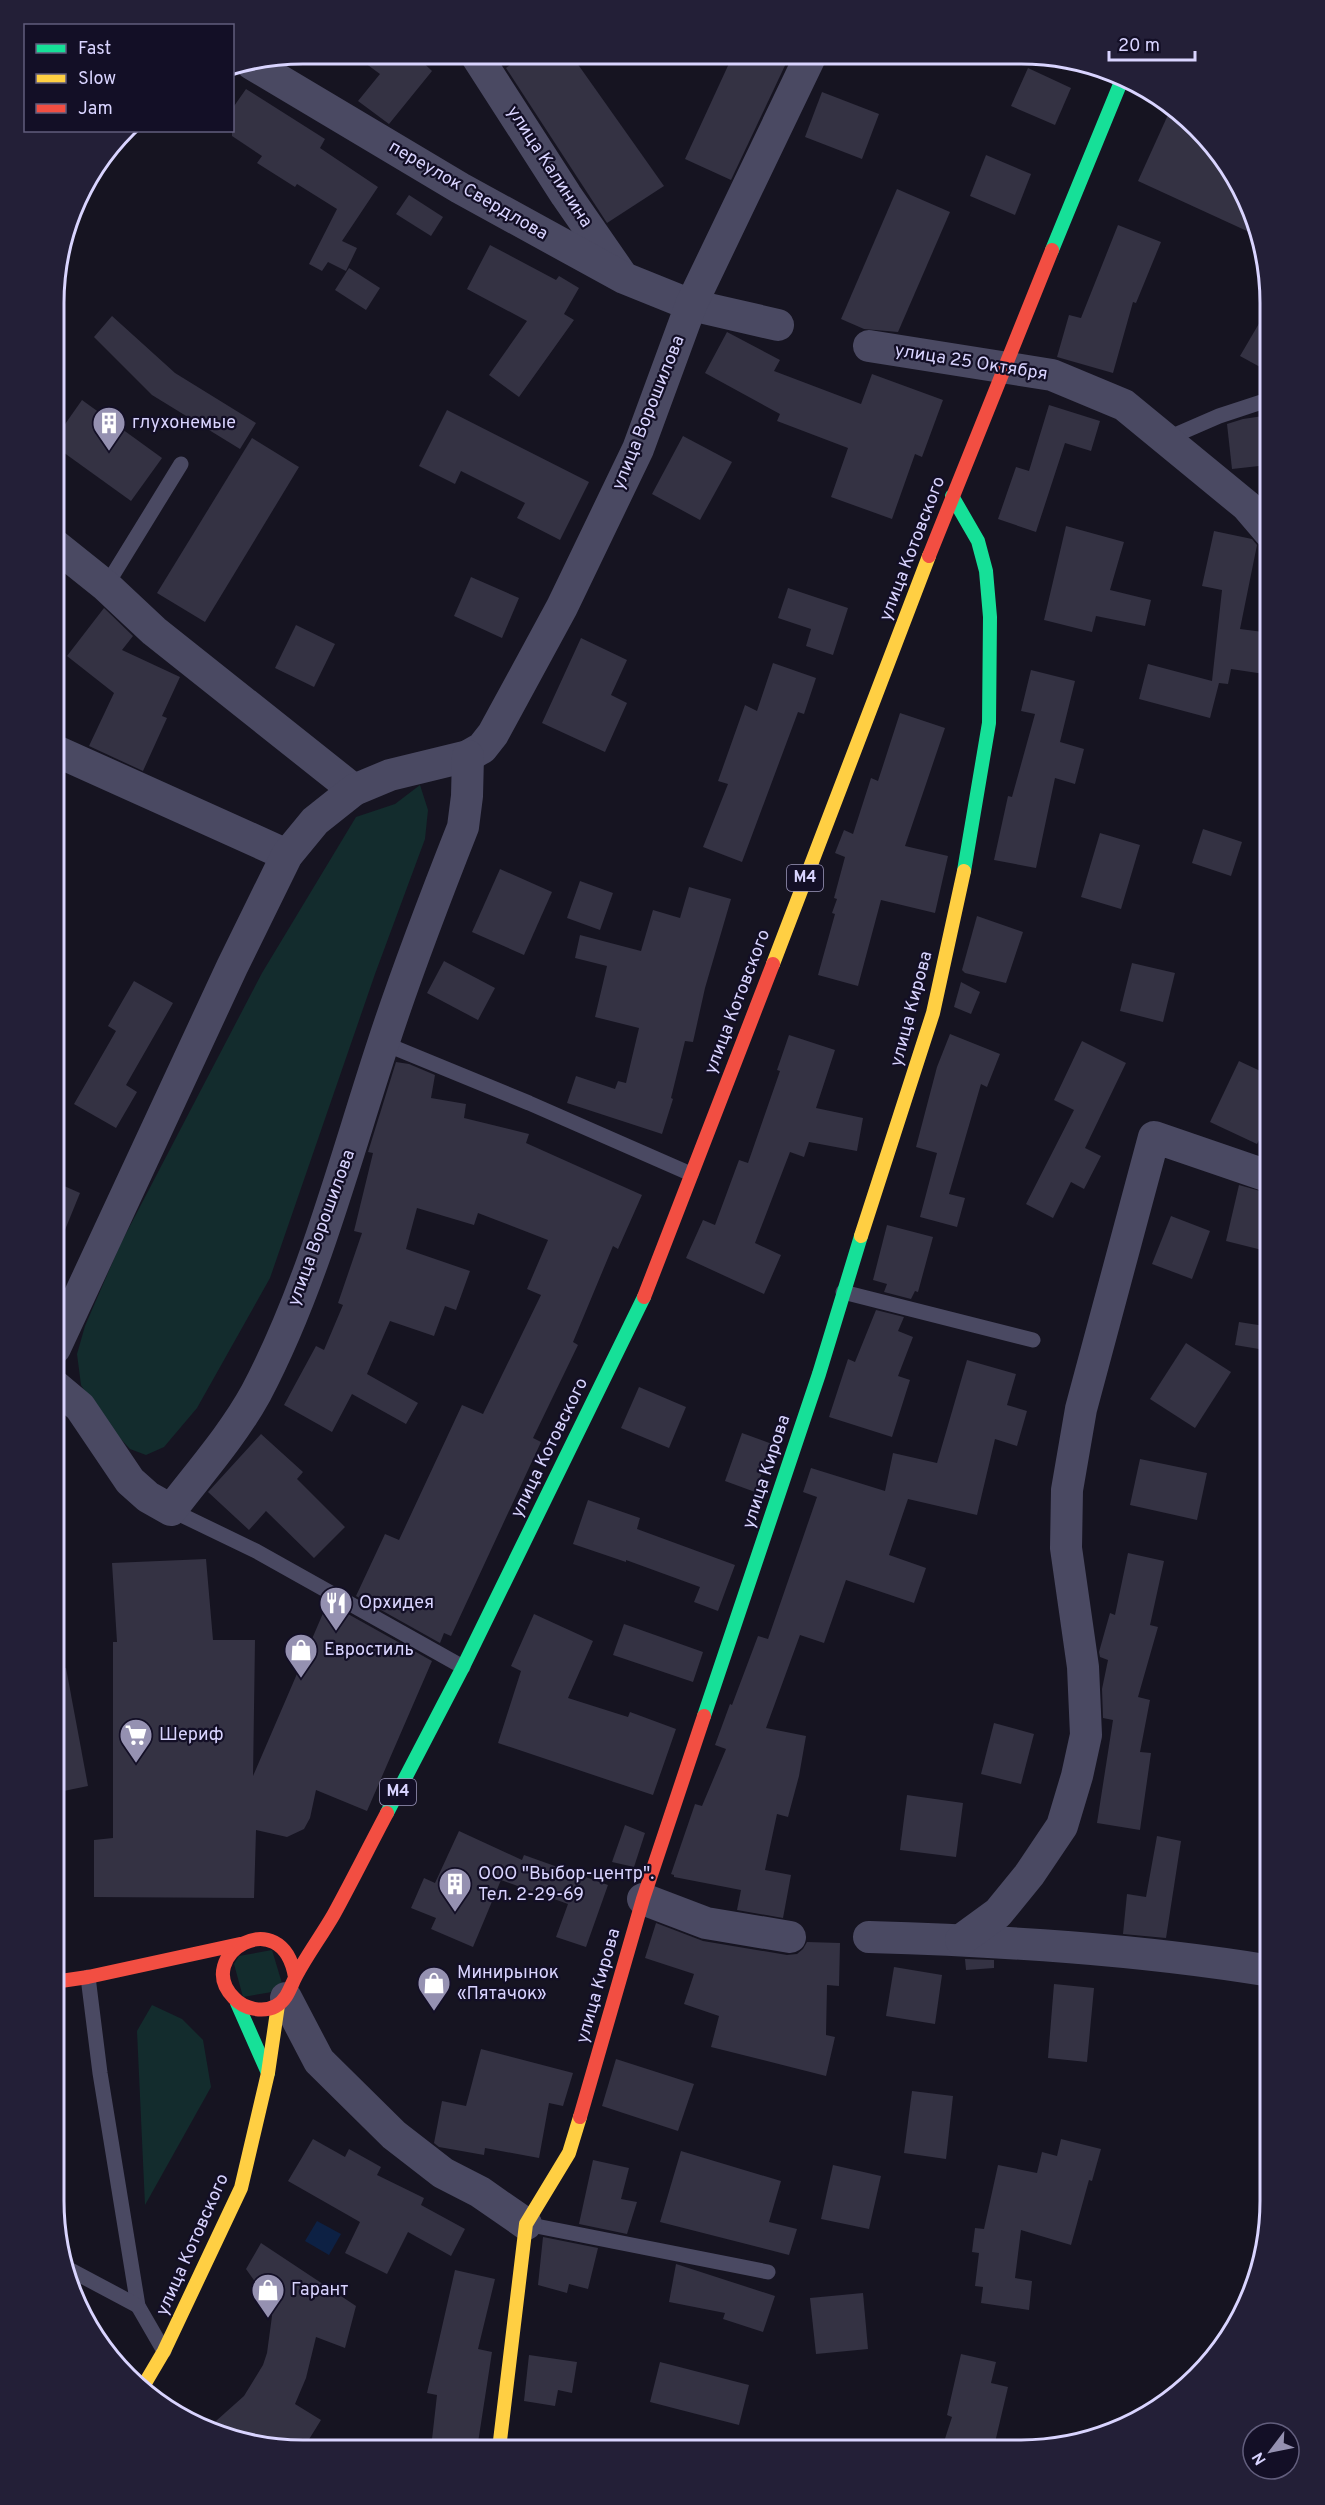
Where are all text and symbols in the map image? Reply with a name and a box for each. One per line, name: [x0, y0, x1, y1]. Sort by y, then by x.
legend: [24, 24, 234, 132]
scale bar: [1109, 24, 1194, 62]
text: 20 m: [1118, 35, 1160, 58]
text: Fast: [78, 38, 111, 61]
text: Slow: [78, 68, 116, 91]
text: Jam: [78, 98, 113, 121]
street label: улица Калинина: [501, 102, 597, 232]
street label: переулок Свердлова: [384, 136, 552, 246]
street label: улица Ворошилова: [607, 332, 691, 494]
street label: улица 25 Октября: [893, 340, 1049, 386]
building icon: глухонемые: [91, 405, 127, 452]
place label: глухонемые: [132, 412, 236, 435]
street label: улица Котовского: [875, 473, 951, 625]
road number: M4: [787, 865, 823, 891]
street label: улица Котовского: [700, 926, 776, 1078]
street label: улица Кирова: [886, 949, 938, 1069]
street label: улица Ворошилова: [283, 1147, 361, 1309]
street label: улица Котовского: [506, 1374, 594, 1522]
street label: улица Кирова: [738, 1412, 796, 1532]
restaurant icon: Орхидея: [318, 1585, 354, 1632]
place label: Орхидея: [359, 1592, 434, 1615]
shop icon: Евростиль: [283, 1632, 319, 1679]
place label: Евростиль: [324, 1639, 414, 1662]
supermarket icon: Шериф: [118, 1717, 154, 1764]
place label: Шериф: [159, 1724, 224, 1747]
road number: M4: [380, 1779, 416, 1805]
place label: ООО "Выбор-центр". Тел. 2-29-69: [478, 1863, 654, 1907]
building icon: ООО "Выбор-центр". Тел. 2-29-69: [437, 1866, 473, 1913]
street label: улица Кирова: [572, 1926, 626, 2046]
place label: Минирынок «Пятачок»: [457, 1962, 559, 2006]
shop icon: Минирынок «Пятачок»: [416, 1965, 452, 2012]
street label: улица Котовского: [151, 2170, 235, 2320]
shop icon: Гарант: [250, 2272, 286, 2319]
place label: Гарант: [291, 2279, 348, 2302]
north arrow: [1241, 2421, 1301, 2481]
text: N: [1248, 2448, 1272, 2468]

